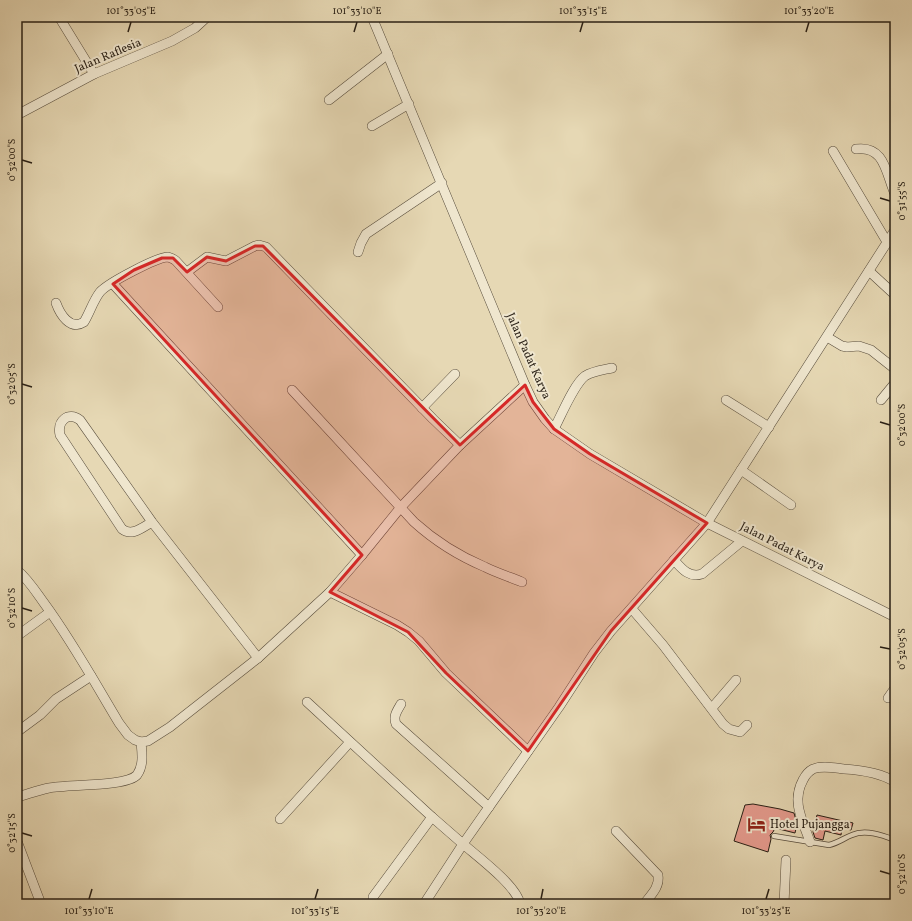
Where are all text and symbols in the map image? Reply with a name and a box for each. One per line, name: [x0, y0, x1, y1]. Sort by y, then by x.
text: 101°33'05"E: [106, 4, 156, 18]
text: 101°33'10"E: [333, 4, 381, 18]
text: 101°33'15"E: [559, 4, 607, 18]
text: 101°33'20"E: [784, 4, 834, 18]
street label: Jalan Raflesia: [72, 35, 144, 77]
text: 0°32'00"S: [5, 139, 19, 181]
text: 0°31'55"S: [895, 181, 909, 221]
street label: Jalan Padat Karya: [502, 310, 554, 402]
text: 0°32'05"S: [5, 363, 19, 405]
text: 0°32'00"S: [895, 404, 909, 446]
street label: Jalan Padat Karya: [737, 519, 827, 575]
text: 0°32'10"S: [5, 588, 19, 628]
text: 0°32'05"S: [895, 628, 909, 670]
text: 0°32'15"S: [5, 813, 19, 853]
hotel icon: Hotel Pujangga: [747, 815, 767, 835]
place label: Hotel Pujangga: [770, 817, 850, 833]
text: 0°32'10"S: [895, 854, 909, 894]
text: 101°33'10"E: [65, 904, 113, 918]
text: 101°33'15"E: [291, 904, 339, 918]
text: 101°33'20"E: [516, 904, 566, 918]
text: 101°33'25"E: [741, 904, 791, 918]

